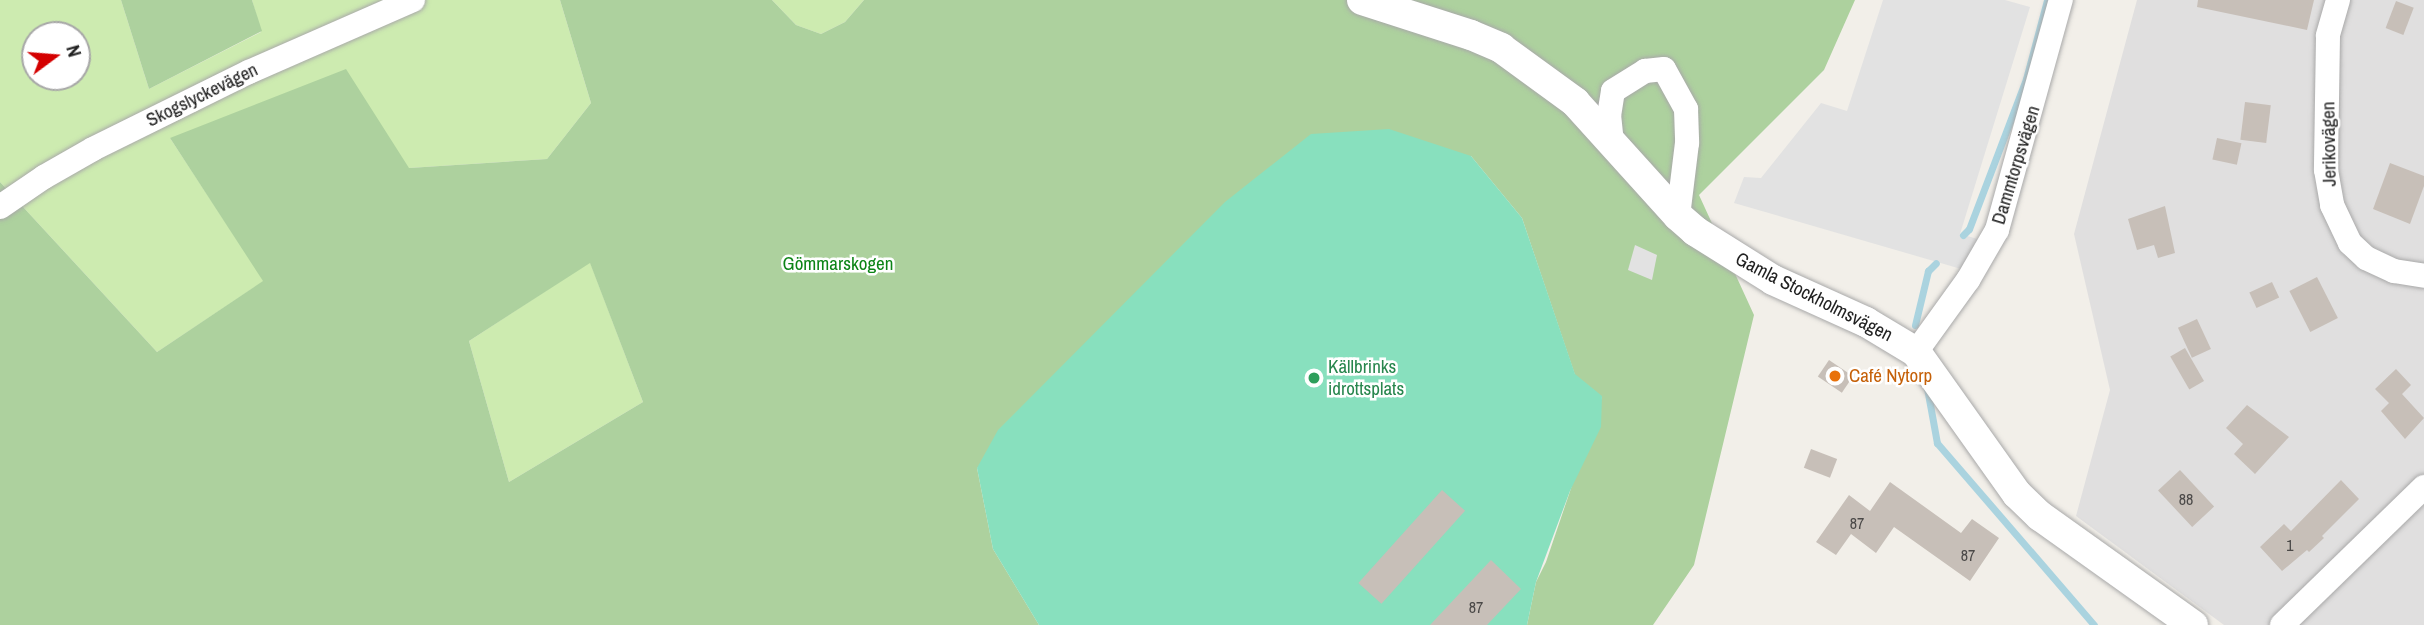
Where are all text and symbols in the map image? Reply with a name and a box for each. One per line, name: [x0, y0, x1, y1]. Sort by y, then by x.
north arrow: [21, 21, 91, 91]
text: N: [60, 42, 88, 60]
street label: Skogslyckevägen: [143, 58, 261, 132]
street label: Jerikovägen: [2317, 101, 2341, 187]
street label: Dammtorpsvägen: [1987, 103, 2045, 227]
street label: Gamla Stockholmsvägen: [1732, 248, 1896, 346]
park label: Gömmarskogen: [783, 253, 893, 275]
place label: Källbrinks idrottsplats: [1328, 356, 1404, 400]
place label: Café Nytorp: [1849, 365, 1932, 387]
marker: Café Nytorp: [1827, 368, 1843, 384]
marker: Källbrinks idrottsplats: [1306, 370, 1322, 386]
house number: 88: [2179, 489, 2193, 509]
house number: 87: [1850, 513, 1864, 533]
house number: 1: [2286, 535, 2294, 555]
house number: 87: [1961, 545, 1975, 565]
house number: 87: [1469, 597, 1483, 617]

